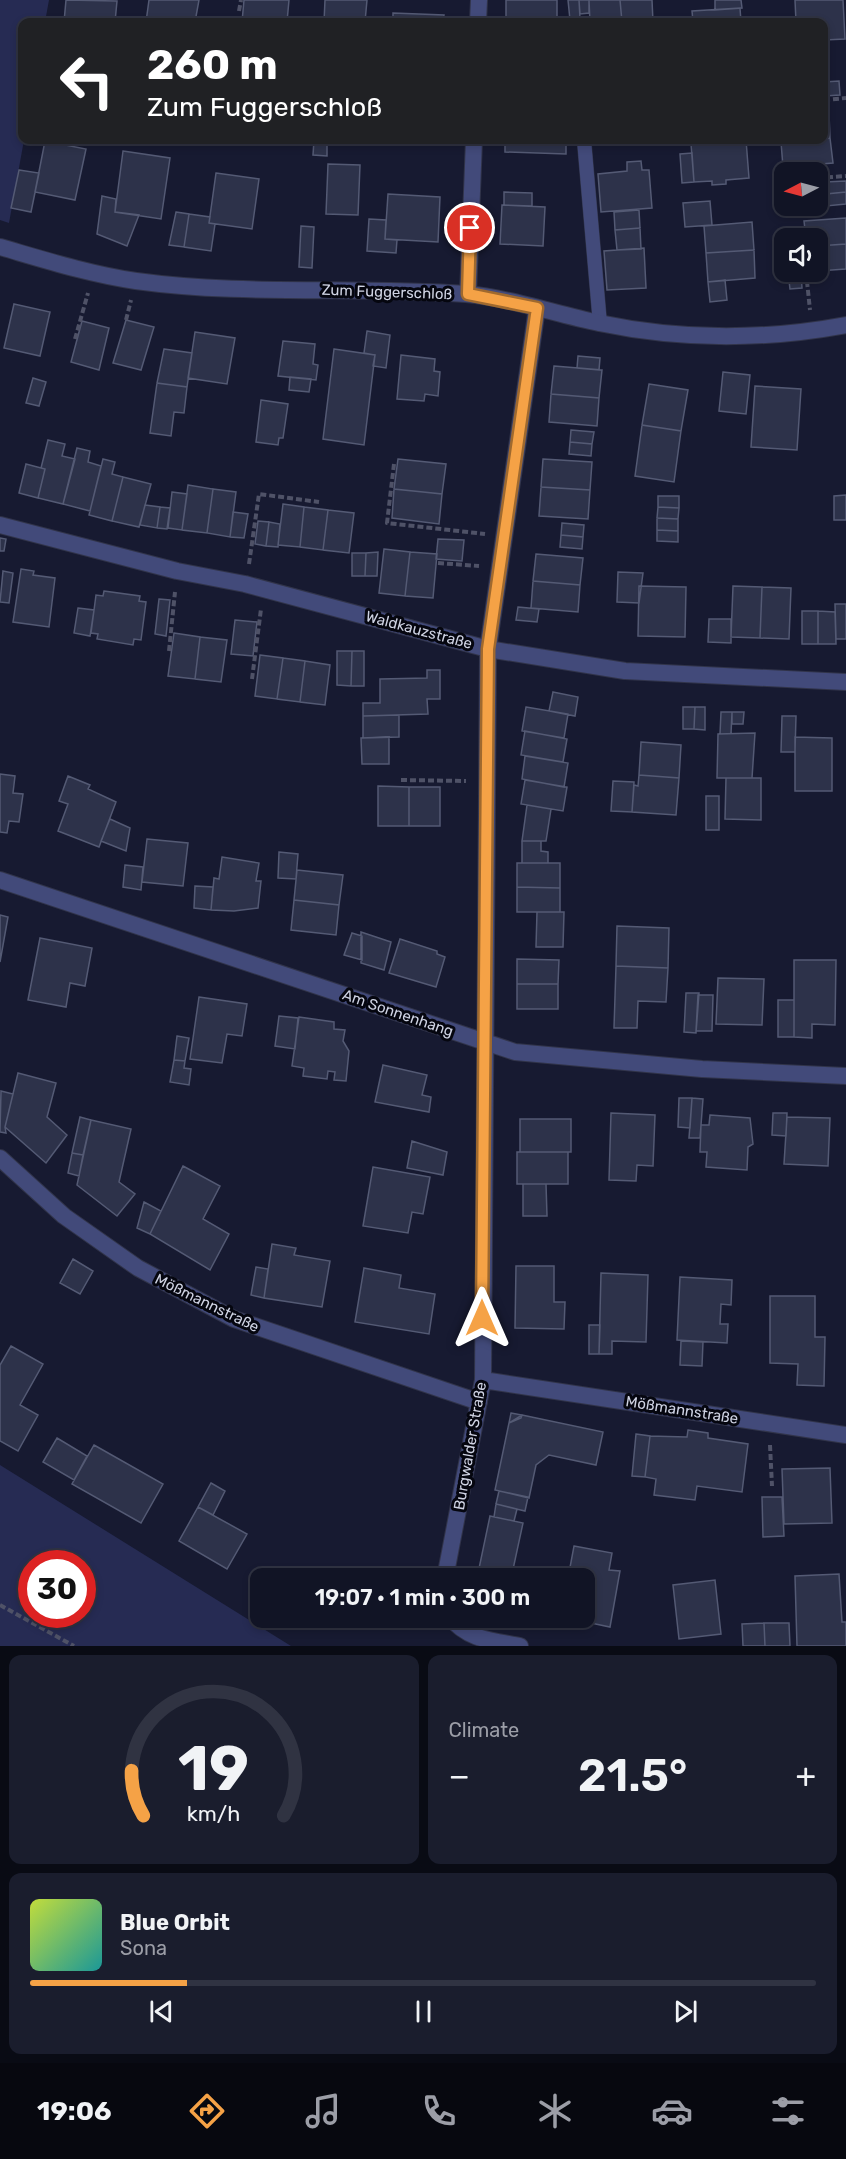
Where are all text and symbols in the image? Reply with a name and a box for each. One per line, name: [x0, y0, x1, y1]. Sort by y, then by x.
text: 260 m: [147, 40, 278, 90]
icon: left: [48, 42, 126, 120]
text: Zum Fuggerschloß: [147, 91, 382, 123]
north arrow: [774, 162, 828, 216]
map controls: [774, 162, 828, 282]
pin: [444, 202, 495, 253]
icon: arrive: [453, 211, 486, 244]
button: sound: [774, 228, 828, 282]
street label: Zum Fuggerschloß: [321, 281, 453, 303]
street label: Waldkauzstraße: [364, 607, 474, 653]
street label: Am Sonnenhang: [340, 986, 456, 1040]
street label: Mößmannstraße: [152, 1270, 262, 1336]
position arrow: [450, 1286, 514, 1350]
street label: Burgwalder Straße: [450, 1380, 490, 1512]
street label: Mößmannstraße: [624, 1392, 740, 1428]
speed limit sign: 30: [18, 1550, 96, 1628]
text: 19:07 · 1 min · 300 m: [315, 1584, 530, 1611]
text: Climate: [449, 1718, 519, 1742]
text: 19: [178, 1732, 249, 1806]
text: 21.5°: [578, 1749, 687, 1802]
text: −: [449, 1756, 470, 1795]
text: +: [795, 1756, 816, 1795]
text: km/h: [187, 1802, 241, 1827]
text: Blue Orbit: [120, 1909, 230, 1936]
text: Sona: [120, 1936, 167, 1960]
icon: previous: [145, 1995, 178, 2028]
icon: pause: [407, 1995, 440, 2028]
icon: next: [669, 1995, 702, 2028]
icon: directions: [186, 2090, 228, 2132]
icon: music: [302, 2090, 344, 2132]
icon: phone: [418, 2090, 460, 2132]
icon: climate: [534, 2090, 576, 2132]
icon: car: [651, 2090, 693, 2132]
icon: filters: [767, 2090, 809, 2132]
text: 19:06: [37, 2095, 112, 2127]

